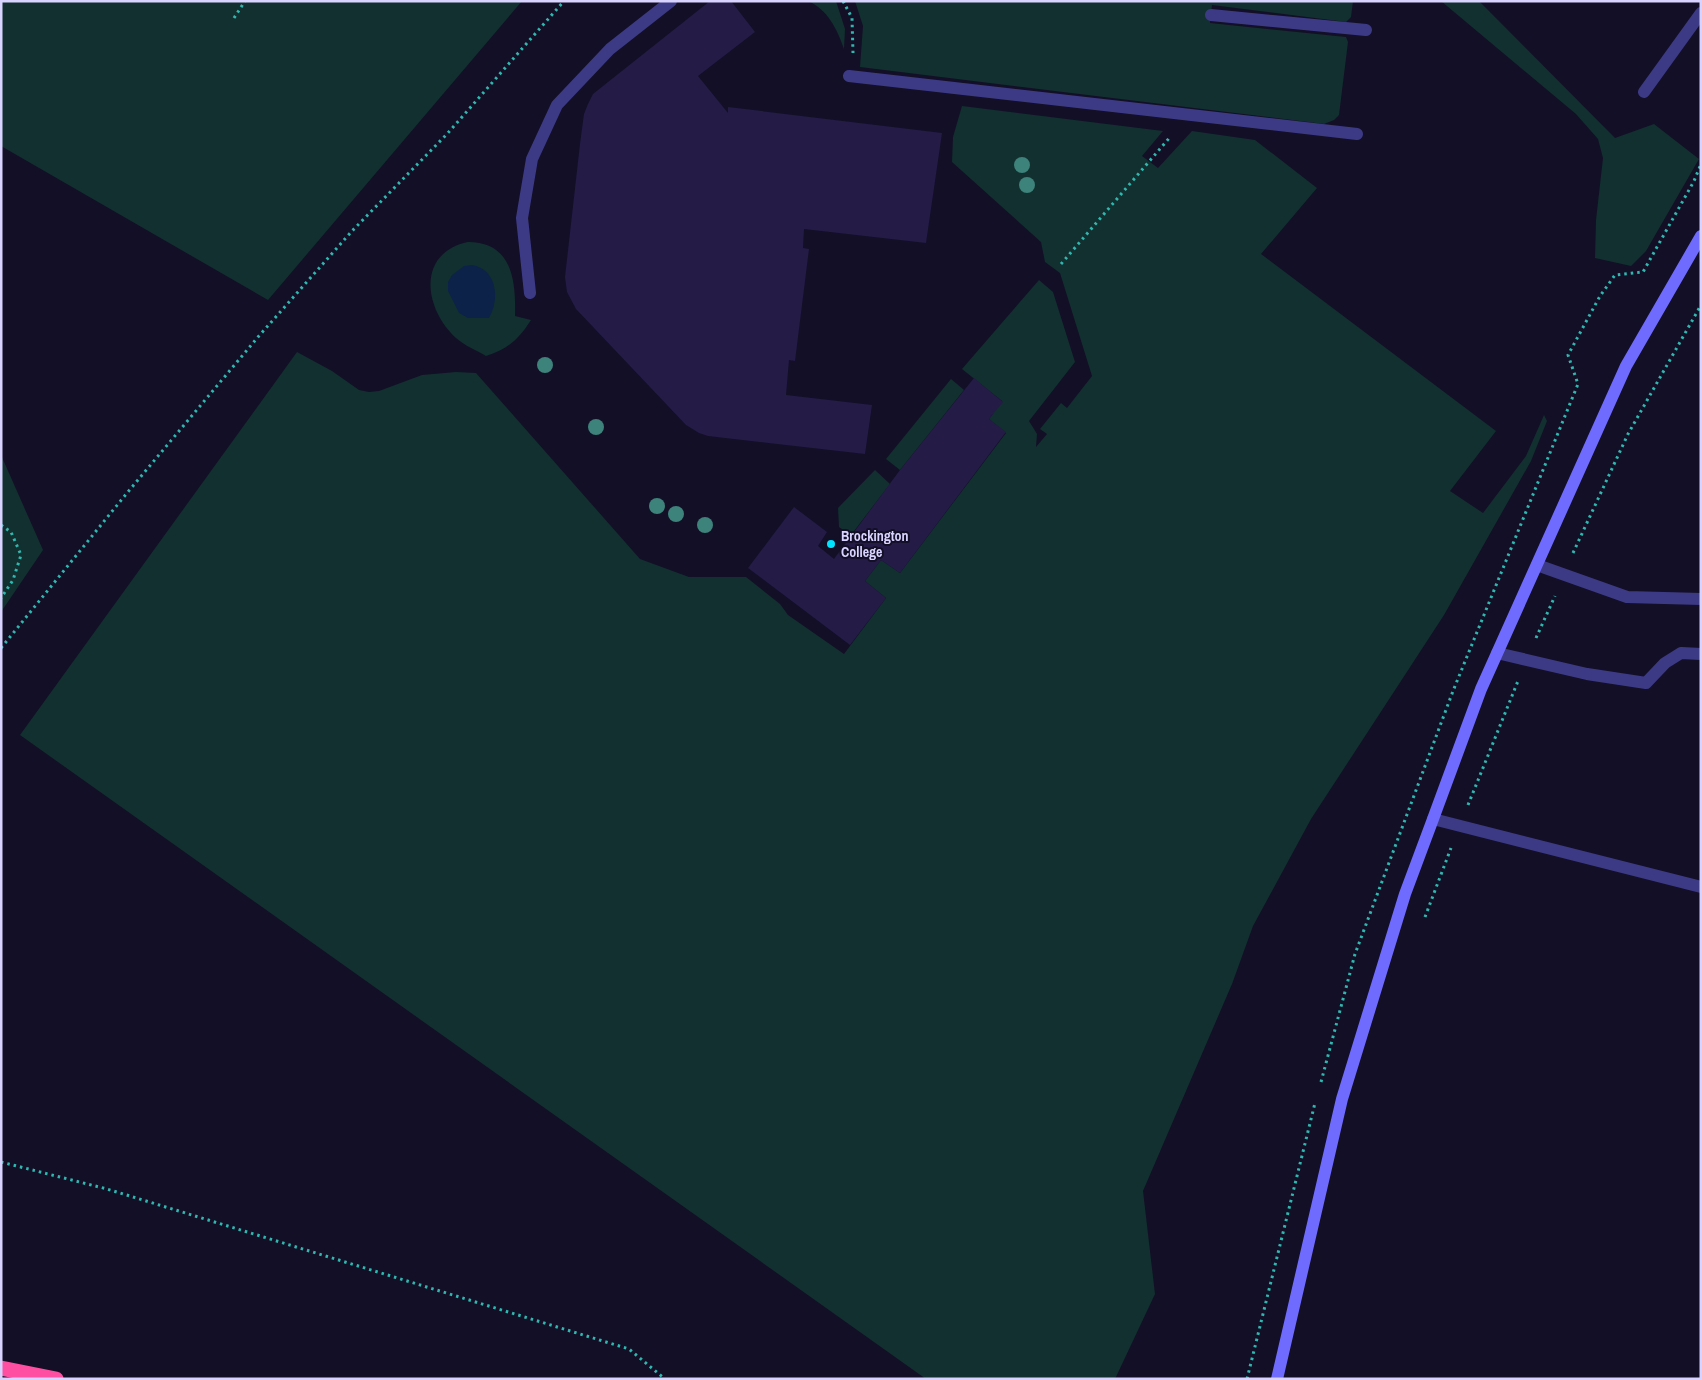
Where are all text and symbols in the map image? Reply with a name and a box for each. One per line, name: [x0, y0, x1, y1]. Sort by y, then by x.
place label: Brockington College: [841, 527, 909, 561]
marker: Brockington College: [825, 538, 837, 550]

